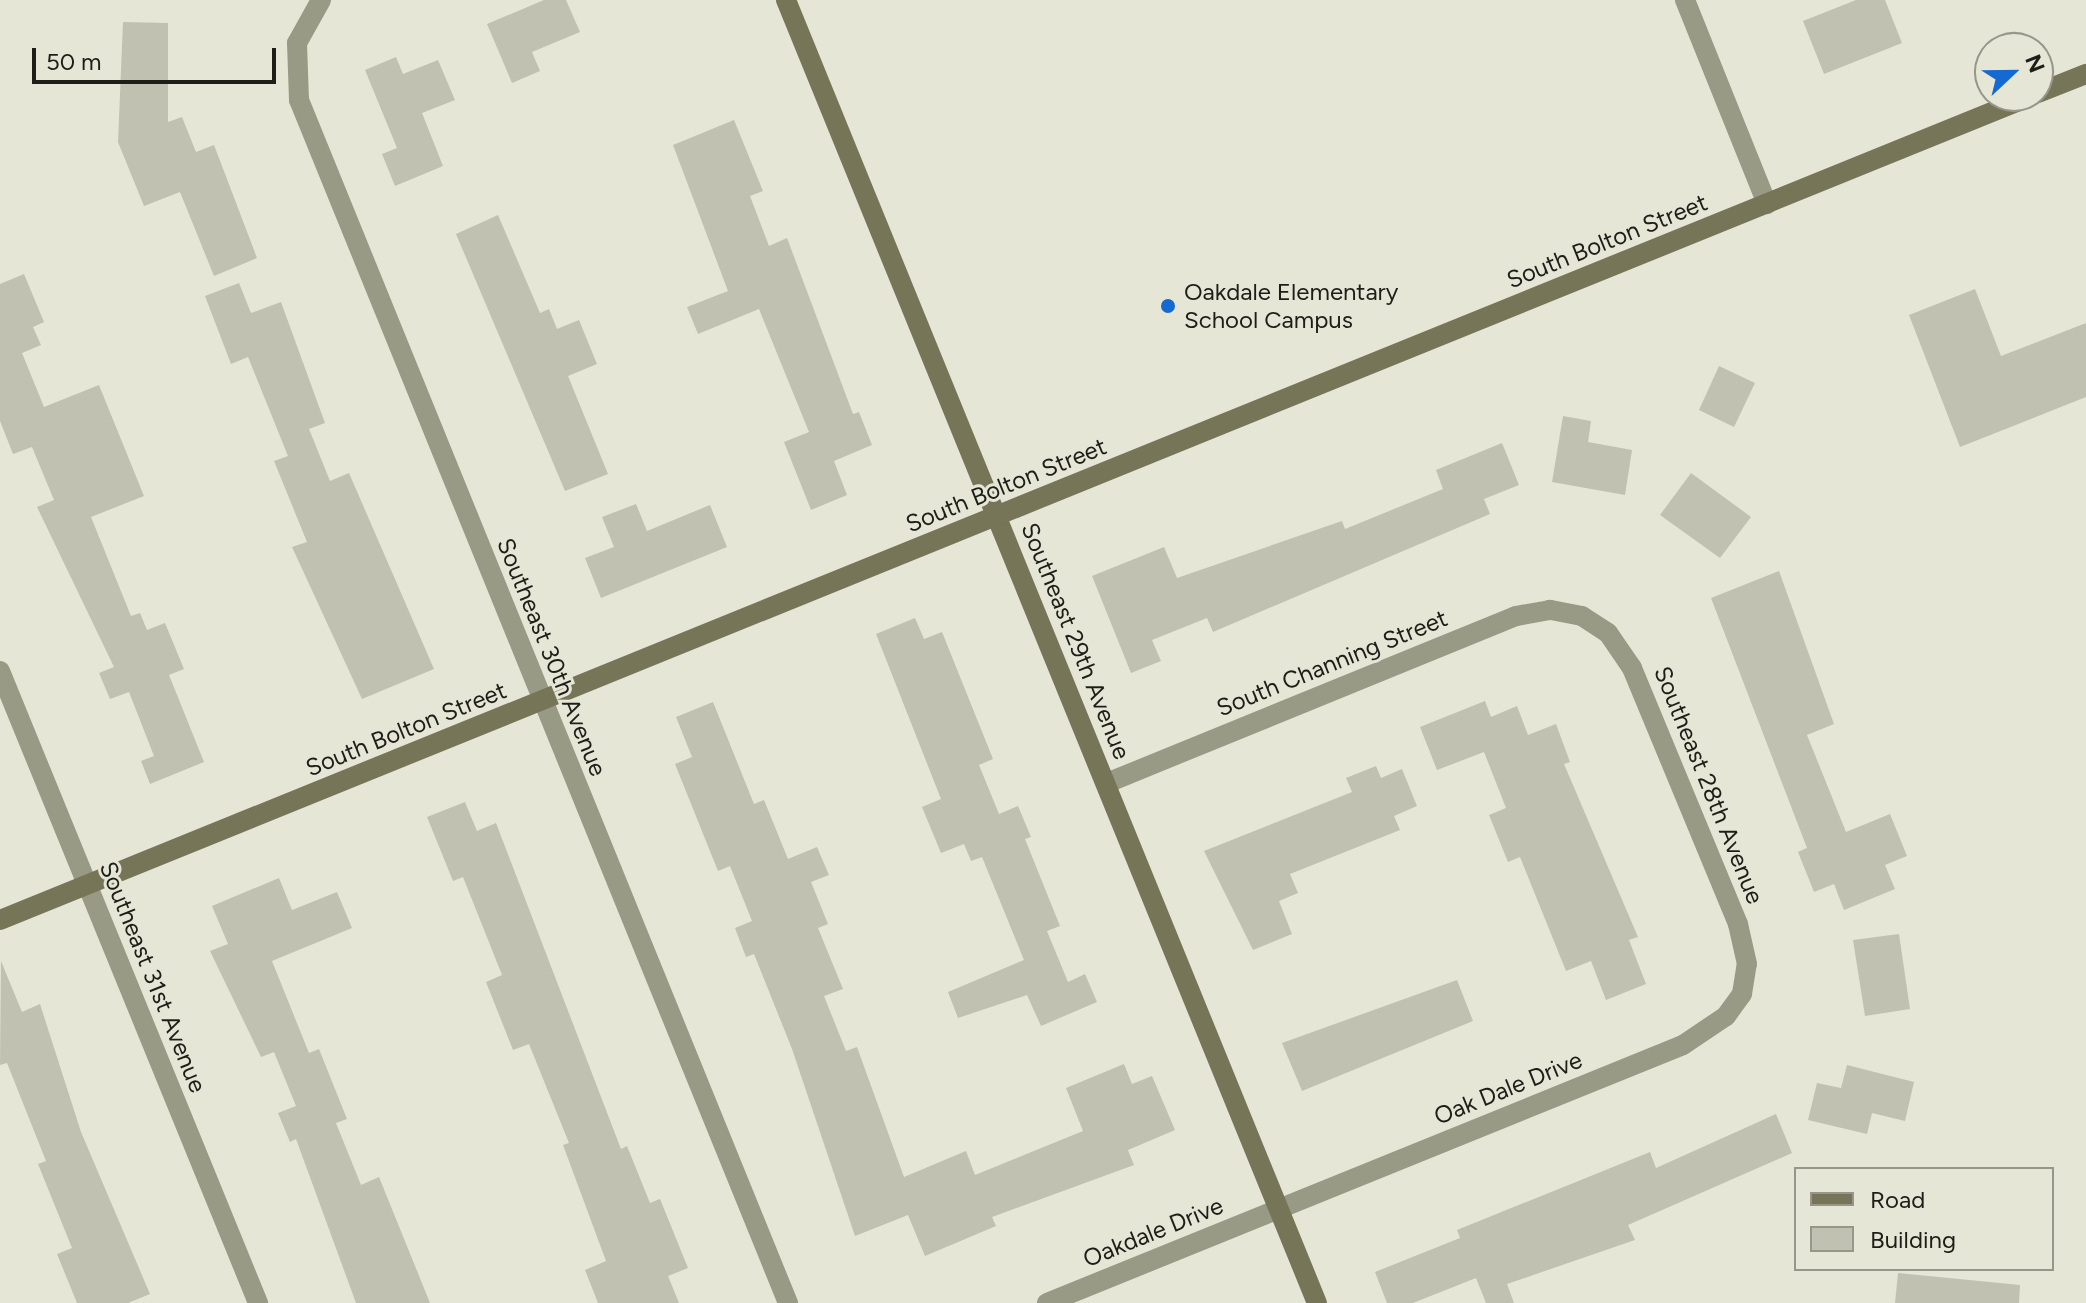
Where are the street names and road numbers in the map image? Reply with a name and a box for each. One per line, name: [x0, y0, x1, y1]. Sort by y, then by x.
street label: South Bolton Street: [1503, 188, 1711, 294]
street label: South Bolton Street: [902, 432, 1110, 538]
street label: Southeast 29th Avenue: [1015, 519, 1137, 763]
street label: Southeast 30th Avenue: [491, 534, 613, 780]
street label: South Channing Street: [1212, 604, 1452, 722]
street label: Southeast 28th Avenue: [1648, 662, 1770, 908]
street label: South Bolton Street: [302, 676, 510, 782]
street label: Southeast 31st Avenue: [94, 857, 212, 1097]
street label: Oak Dale Drive: [1430, 1045, 1586, 1131]
street label: Oakdale Drive: [1079, 1191, 1227, 1273]

